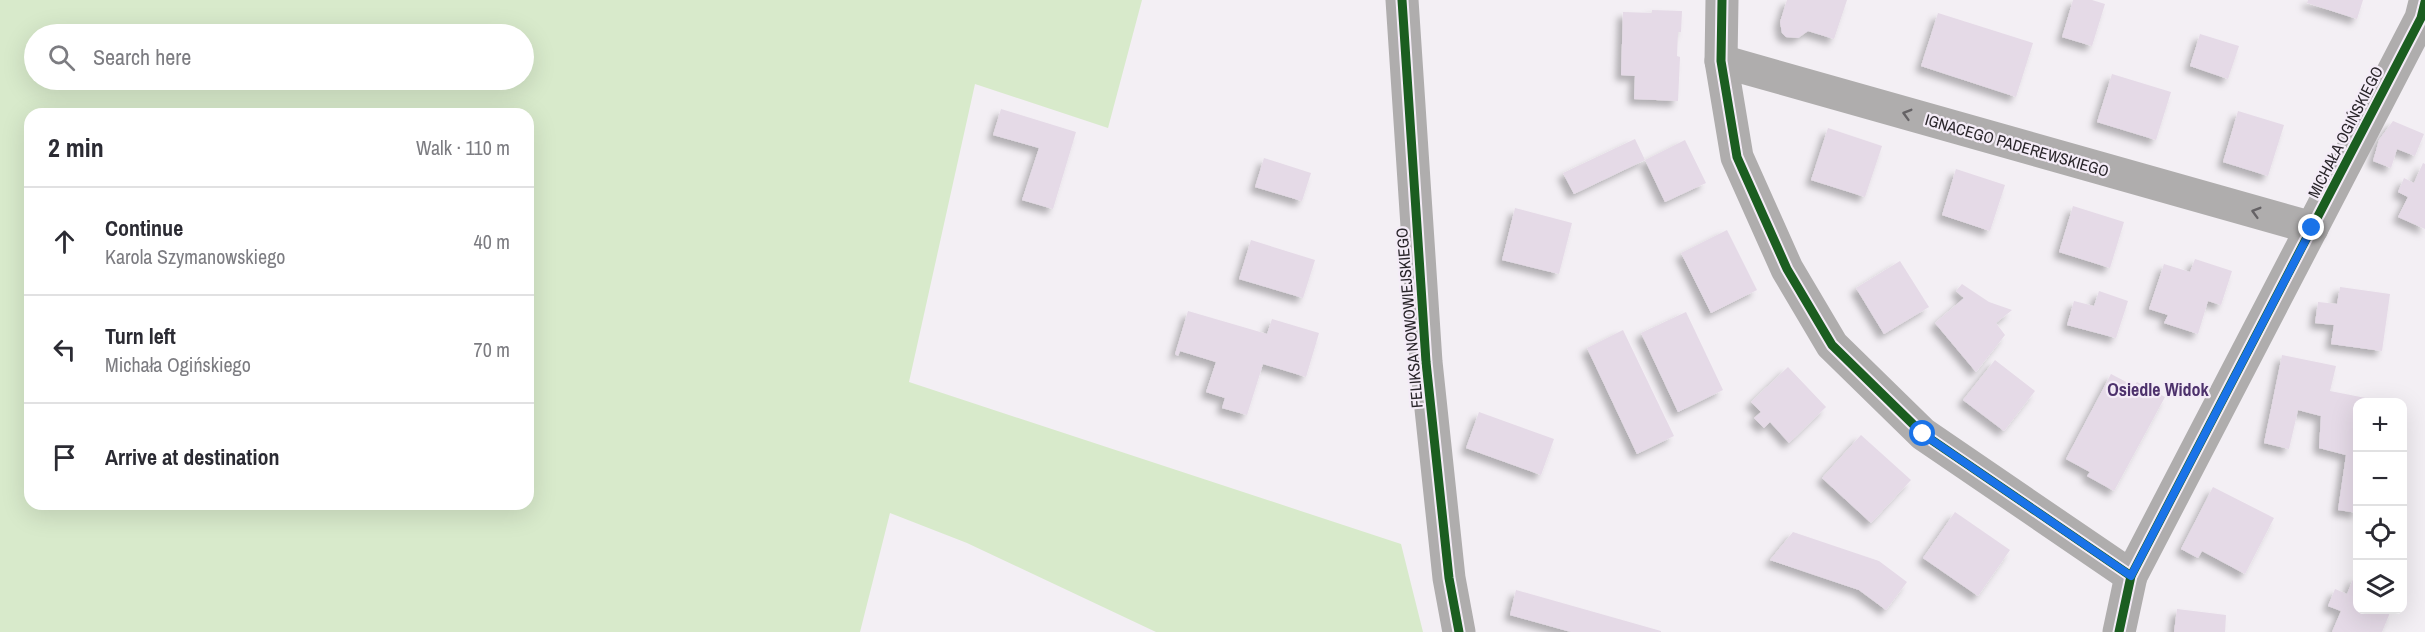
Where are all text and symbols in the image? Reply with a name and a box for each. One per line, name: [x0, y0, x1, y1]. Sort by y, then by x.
search box: [24, 24, 534, 90]
icon: search: [45, 41, 78, 74]
text: Search here: [93, 42, 191, 72]
street label: MICHAŁA OGIŃSKIEGO: [2302, 62, 2388, 202]
street label: IGNACEGO PADEREWSKIEGO: [1923, 108, 2111, 182]
one-way arrow: [1902, 109, 1912, 121]
text: 2 min: [48, 130, 104, 165]
text: Walk · 110 m: [416, 134, 510, 161]
one-way arrow: [2251, 207, 2262, 219]
text: Continue: [105, 213, 183, 243]
route end: [2298, 214, 2324, 240]
icon: ahead: [48, 225, 81, 258]
street label: FELIKSA NOWOWIEJSKIEGO: [1390, 227, 1428, 409]
text: 40 m: [474, 228, 510, 255]
text: Karola Szymanowskiego: [105, 243, 285, 270]
text: Turn left: [105, 321, 176, 351]
icon: left: [48, 333, 81, 366]
text: 70 m: [474, 336, 510, 363]
text: Michała Ogińskiego: [105, 351, 251, 378]
district label: Osiedle Widok: [2107, 377, 2210, 402]
map controls: [2353, 398, 2407, 614]
button: +: [2353, 398, 2407, 452]
route start: [1909, 420, 1935, 446]
icon: arrive: [48, 441, 81, 474]
text: Arrive at destination: [105, 442, 279, 472]
button: −: [2353, 452, 2407, 506]
button: locate: [2353, 506, 2407, 560]
button: layers: [2353, 560, 2407, 614]

